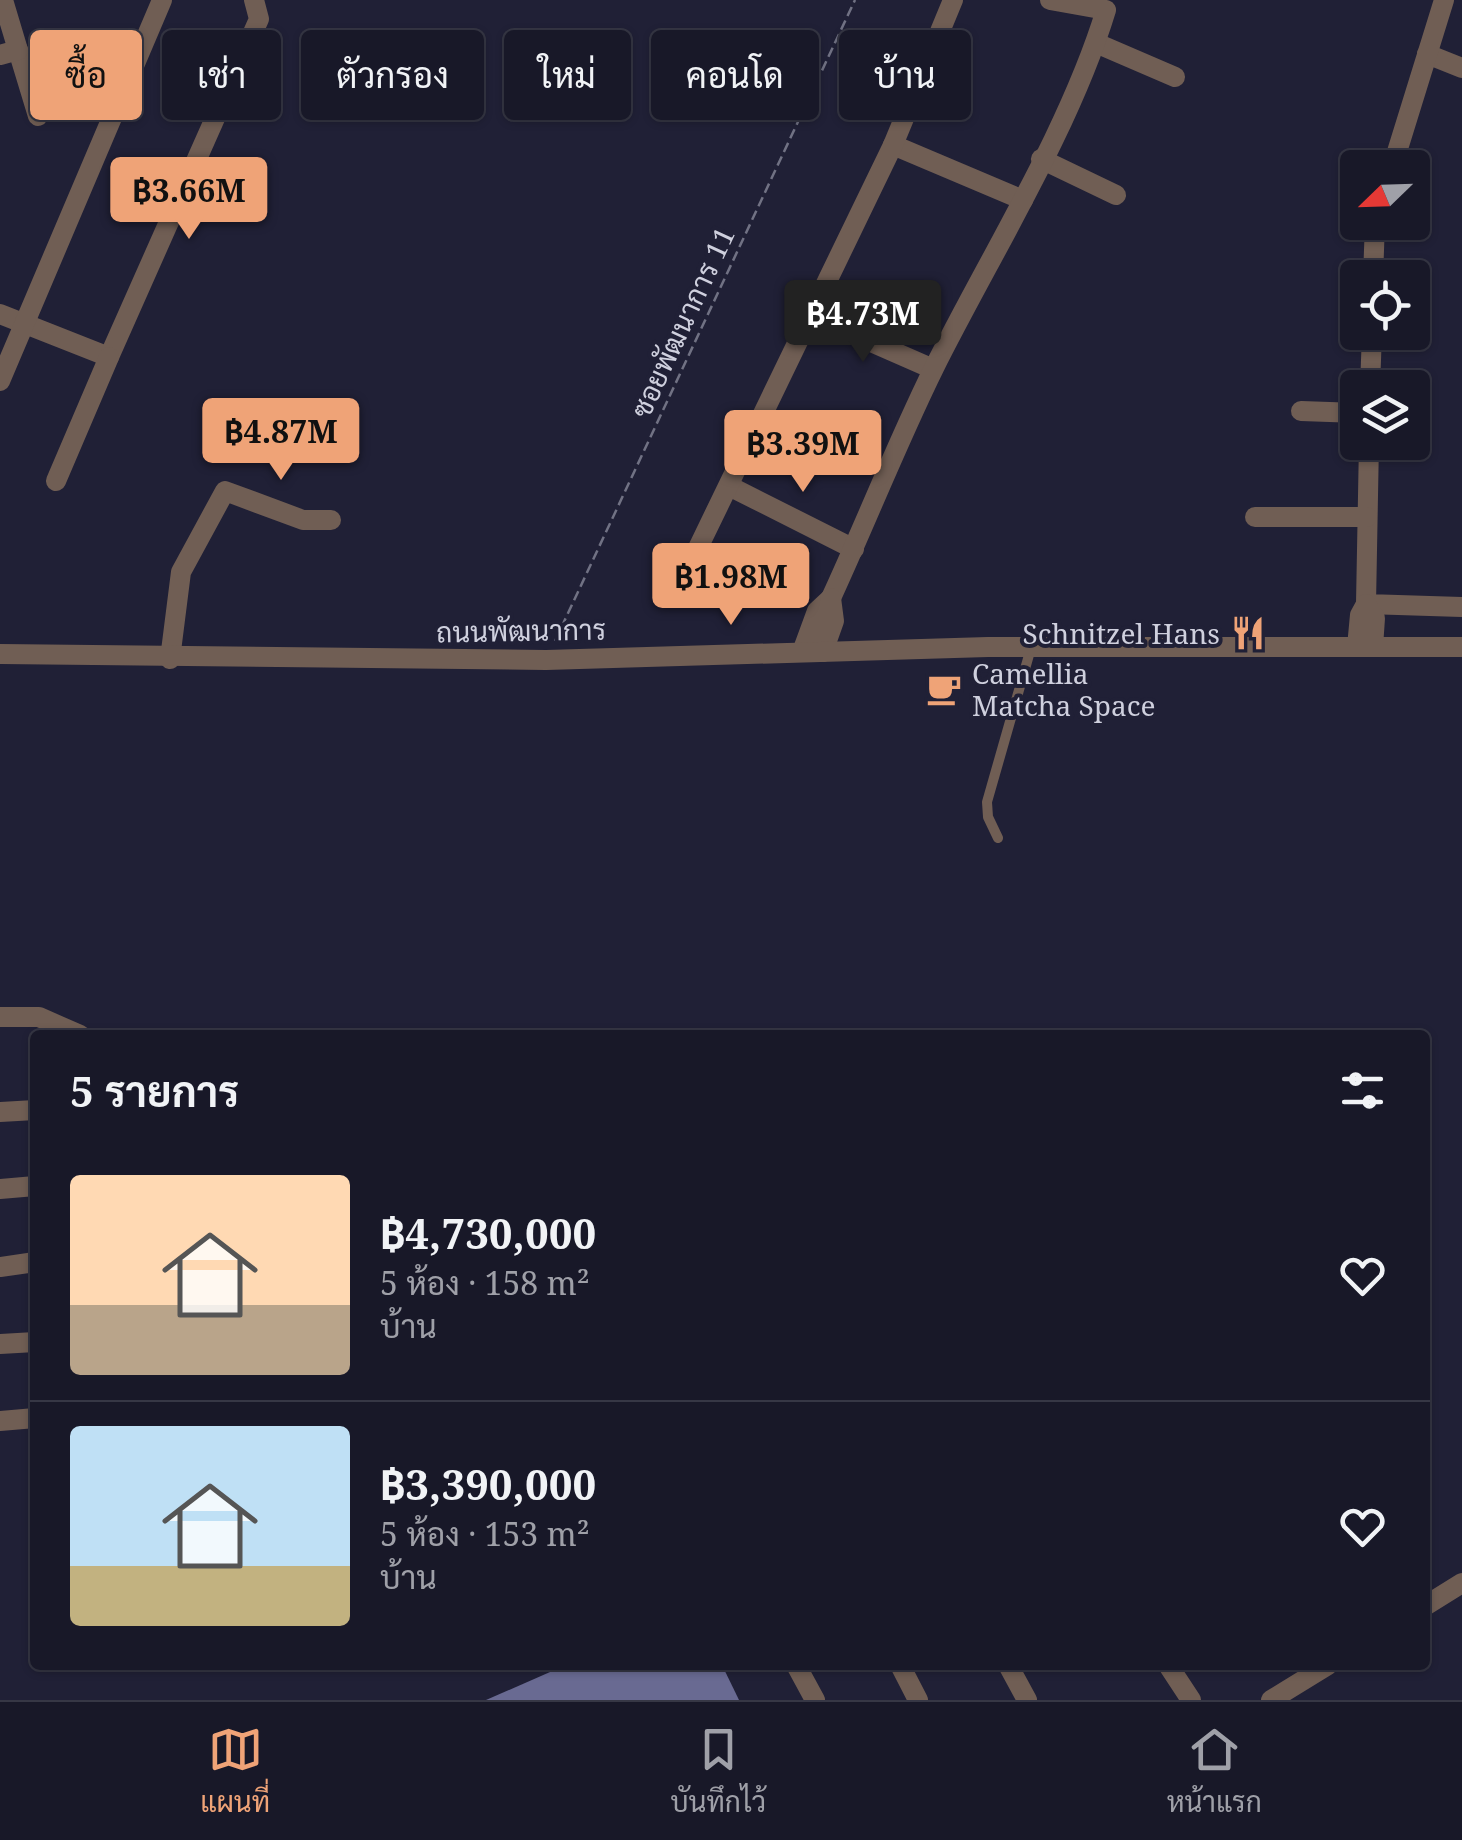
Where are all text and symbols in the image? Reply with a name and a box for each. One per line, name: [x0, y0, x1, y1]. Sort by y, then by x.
chip: ซื้อ: [30, 30, 142, 120]
chip: เช่า: [162, 30, 281, 120]
chip: ตัวกรอง: [301, 30, 484, 120]
chip: ใหม่: [504, 30, 631, 120]
chip: คอนโด: [651, 30, 819, 120]
chip: บ้าน: [839, 30, 971, 120]
north arrow: [1340, 150, 1430, 240]
map controls: [1340, 150, 1430, 460]
pin: ฿3.66M: [108, 157, 270, 242]
text: ฿3.66M: [132, 168, 246, 211]
street label: ซอยพัฒนาการ 11: [621, 220, 743, 424]
button: locate: [1340, 260, 1430, 350]
pin: ฿4.73M: [782, 280, 944, 365]
text: ฿4.73M: [806, 291, 920, 334]
button: layers: [1340, 370, 1430, 460]
pin: ฿4.87M: [200, 398, 362, 483]
text: ฿4.87M: [224, 409, 338, 452]
pin: ฿3.39M: [722, 410, 884, 495]
text: ฿3.39M: [746, 421, 860, 464]
pin: ฿1.98M: [650, 543, 812, 628]
text: ฿1.98M: [674, 554, 788, 597]
street label: ถนนพัฒนาการ: [436, 610, 606, 650]
place label: Schnitzel Hans: [1022, 614, 1220, 652]
restaurant icon: Schnitzel Hans: [1229, 614, 1267, 652]
place label: Camellia Matcha Space: [972, 654, 1155, 724]
cafe icon: Camellia Matcha Space: [925, 670, 963, 708]
text: 5 รายการ: [70, 1062, 239, 1119]
icon: filters: [1335, 1063, 1390, 1118]
text: ฿4,730,000: [380, 1204, 596, 1261]
icon: home: [150, 1215, 270, 1335]
icon: heart: [1335, 1248, 1390, 1303]
text: 5 ห้อง · 158 m²: [380, 1261, 590, 1304]
text: บ้าน: [380, 1304, 437, 1347]
text: ฿3,390,000: [380, 1455, 596, 1512]
icon: home: [150, 1466, 270, 1586]
icon: heart: [1335, 1499, 1390, 1554]
text: 5 ห้อง · 153 m²: [380, 1512, 590, 1555]
text: บ้าน: [380, 1555, 437, 1598]
tab: แผนที่: [200, 1722, 270, 1820]
tab: บันทึกไว้: [671, 1722, 766, 1820]
tab: หน้าแรก: [1167, 1722, 1262, 1820]

